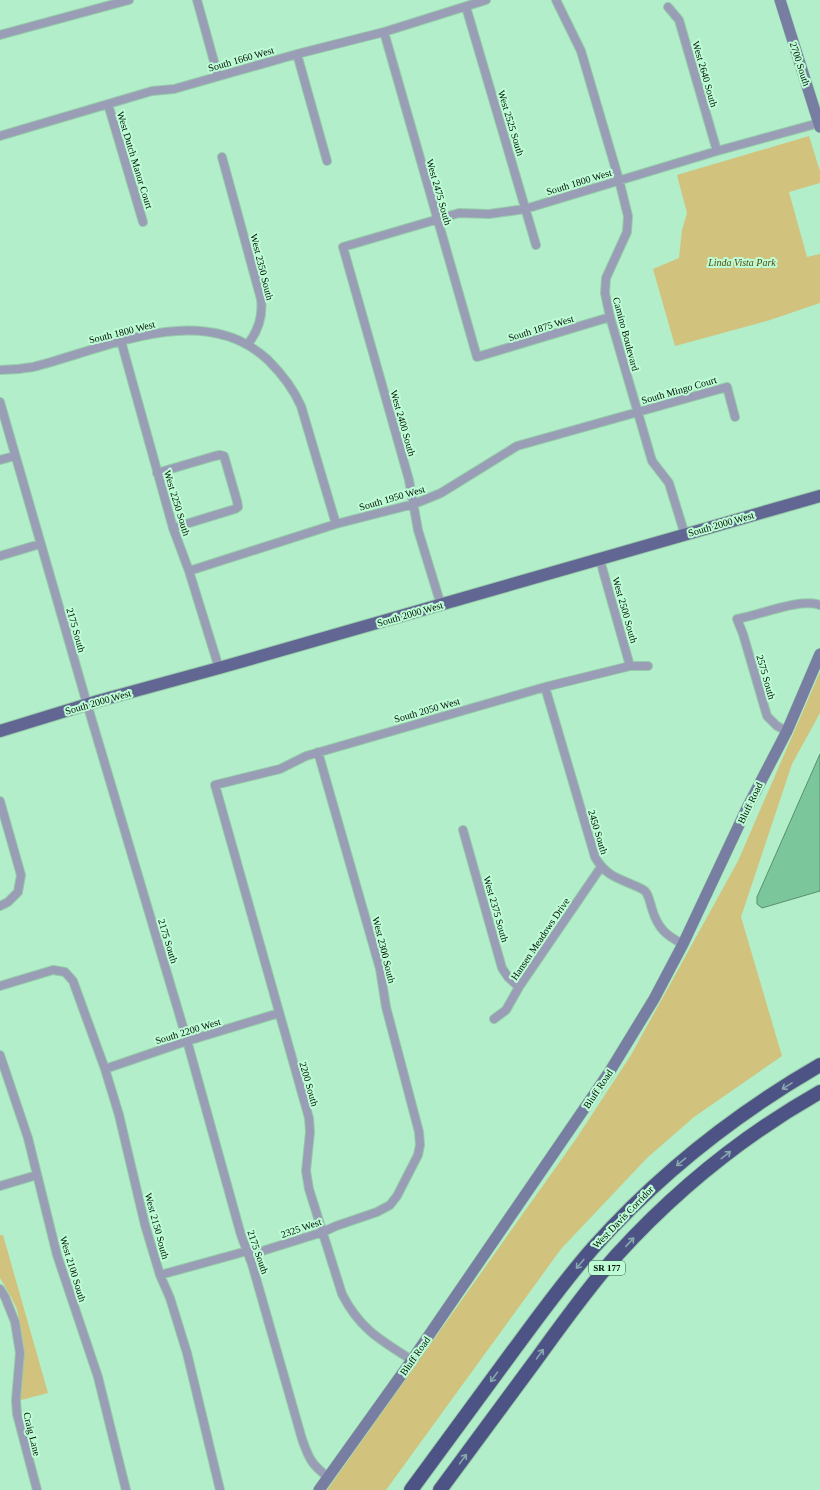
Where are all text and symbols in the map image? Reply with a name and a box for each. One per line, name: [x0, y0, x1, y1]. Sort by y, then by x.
street label: West 2640 South: [690, 40, 720, 108]
street label: 2700 South: [788, 41, 812, 87]
street label: South 1660 West: [207, 44, 275, 74]
street label: West 2525 South: [496, 89, 526, 157]
street label: West Dutch Manor Court: [115, 110, 155, 210]
street label: West 2475 South: [424, 158, 454, 226]
street label: South 1800 West: [545, 167, 613, 197]
street label: West 2350 South: [248, 233, 276, 301]
park label: Linda Vista Park: [707, 257, 776, 268]
street label: Camino Boulevard: [611, 296, 641, 372]
street label: South 1875 West: [507, 313, 575, 343]
street label: South 1800 West: [88, 318, 156, 346]
street label: South Mingo Court: [640, 374, 718, 406]
street label: West 2400 South: [388, 389, 418, 457]
street label: West 2250 South: [162, 469, 192, 537]
street label: South 1950 West: [358, 483, 426, 513]
street label: South 2000 West: [687, 509, 755, 539]
street label: West 2500 South: [610, 576, 640, 644]
street label: South 2000 West: [376, 599, 444, 629]
street label: 2175 South: [64, 606, 88, 654]
street label: 2575 South: [754, 653, 778, 701]
street label: South 2000 West: [64, 687, 132, 717]
street label: South 2050 West: [393, 695, 461, 725]
street label: Bluff Road: [735, 781, 765, 825]
street label: 2450 South: [586, 808, 610, 856]
street label: West 2375 South: [481, 875, 511, 943]
street label: Hansen Meadows Drive: [508, 895, 572, 982]
street label: West 2300 South: [370, 916, 398, 984]
street label: 2175 South: [156, 917, 180, 965]
street label: South 2200 West: [154, 1016, 222, 1046]
street label: 2200 South: [297, 1060, 321, 1108]
street label: Bluff Road: [581, 1067, 615, 1111]
one-way arrow: [781, 1082, 793, 1090]
one-way arrow: [721, 1150, 732, 1159]
one-way arrow: [676, 1157, 687, 1166]
street label: West Davis Corridor: [590, 1183, 656, 1250]
street label: West 2150 South: [143, 1192, 171, 1260]
street label: 2325 West: [279, 1216, 323, 1240]
street label: 2175 South: [245, 1229, 271, 1275]
street label: West 2100 South: [58, 1235, 88, 1303]
one-way arrow: [625, 1237, 635, 1247]
one-way arrow: [575, 1258, 584, 1269]
road number: SR 177: [589, 1261, 625, 1275]
street label: Bluff Road: [398, 1335, 432, 1377]
one-way arrow: [536, 1349, 544, 1360]
one-way arrow: [490, 1372, 498, 1383]
street label: Craig Lane: [21, 1411, 43, 1458]
one-way arrow: [459, 1453, 467, 1464]

